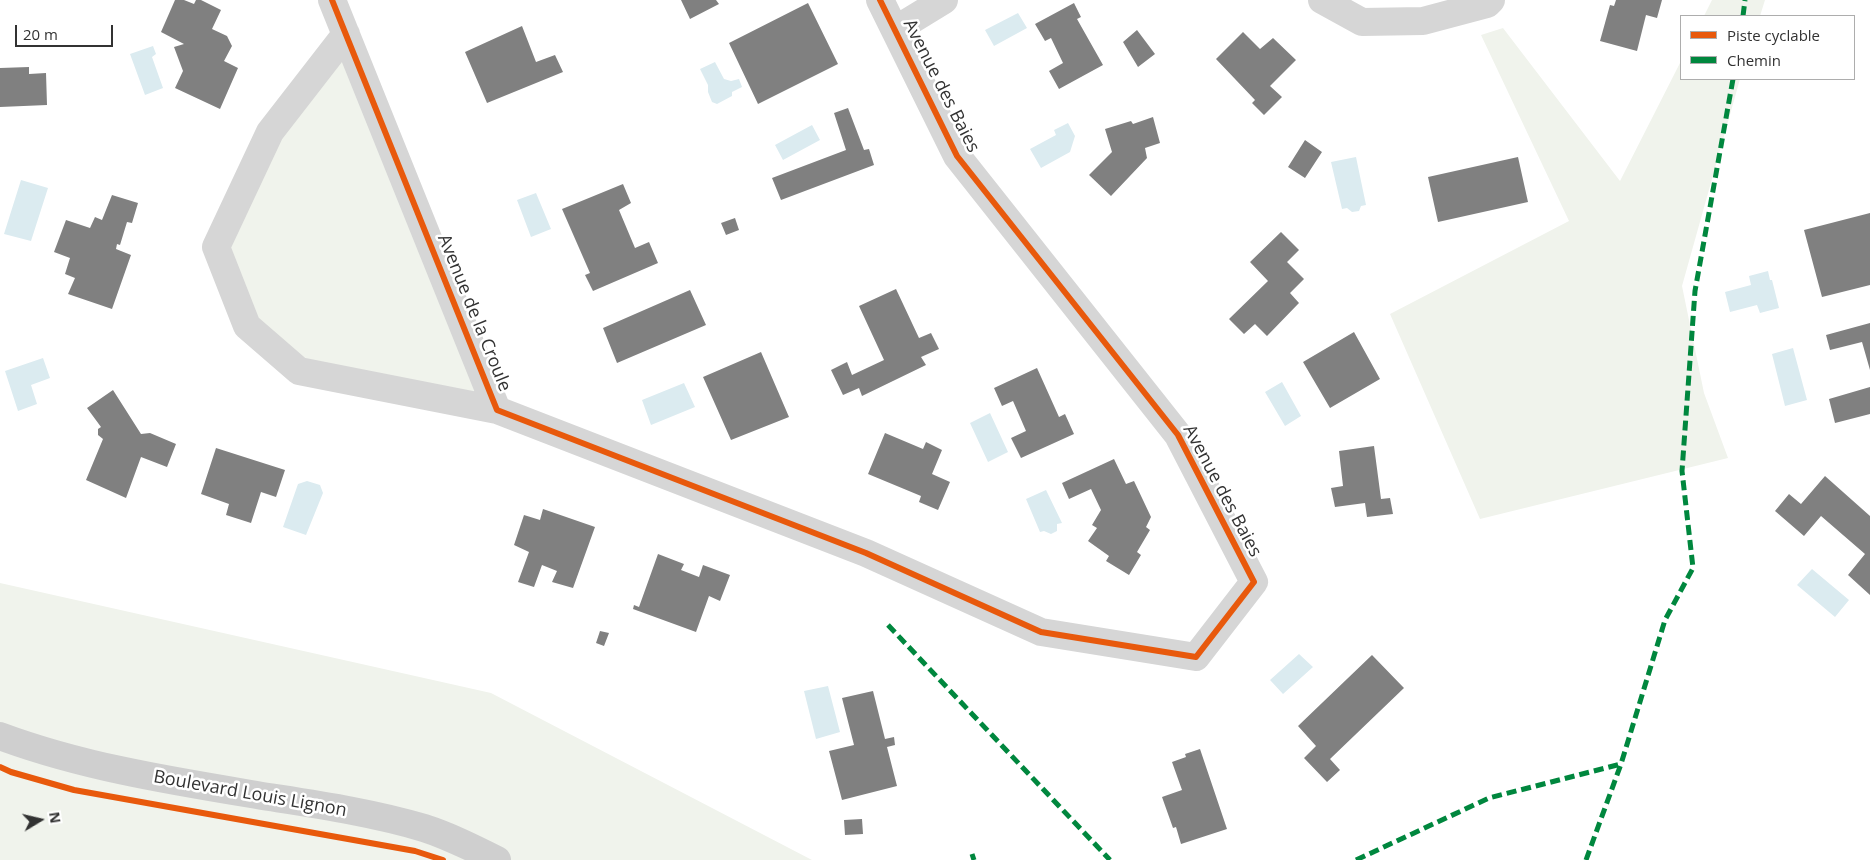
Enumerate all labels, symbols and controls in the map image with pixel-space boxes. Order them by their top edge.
scale bar [18,15,115,47]
legend [1680,15,1855,80]
street label: Avenue des Baies [898,16,984,156]
text: 20 m [23,24,58,44]
text: Piste cyclable [1727,25,1820,45]
text: Chemin [1727,50,1781,70]
street label: Avenue de la Croule [433,231,515,395]
street label: Avenue des Baies [1178,421,1266,561]
street label: Boulevard Louis Lignon [152,766,348,822]
north arrow [15,795,65,845]
text: N [45,810,66,825]

